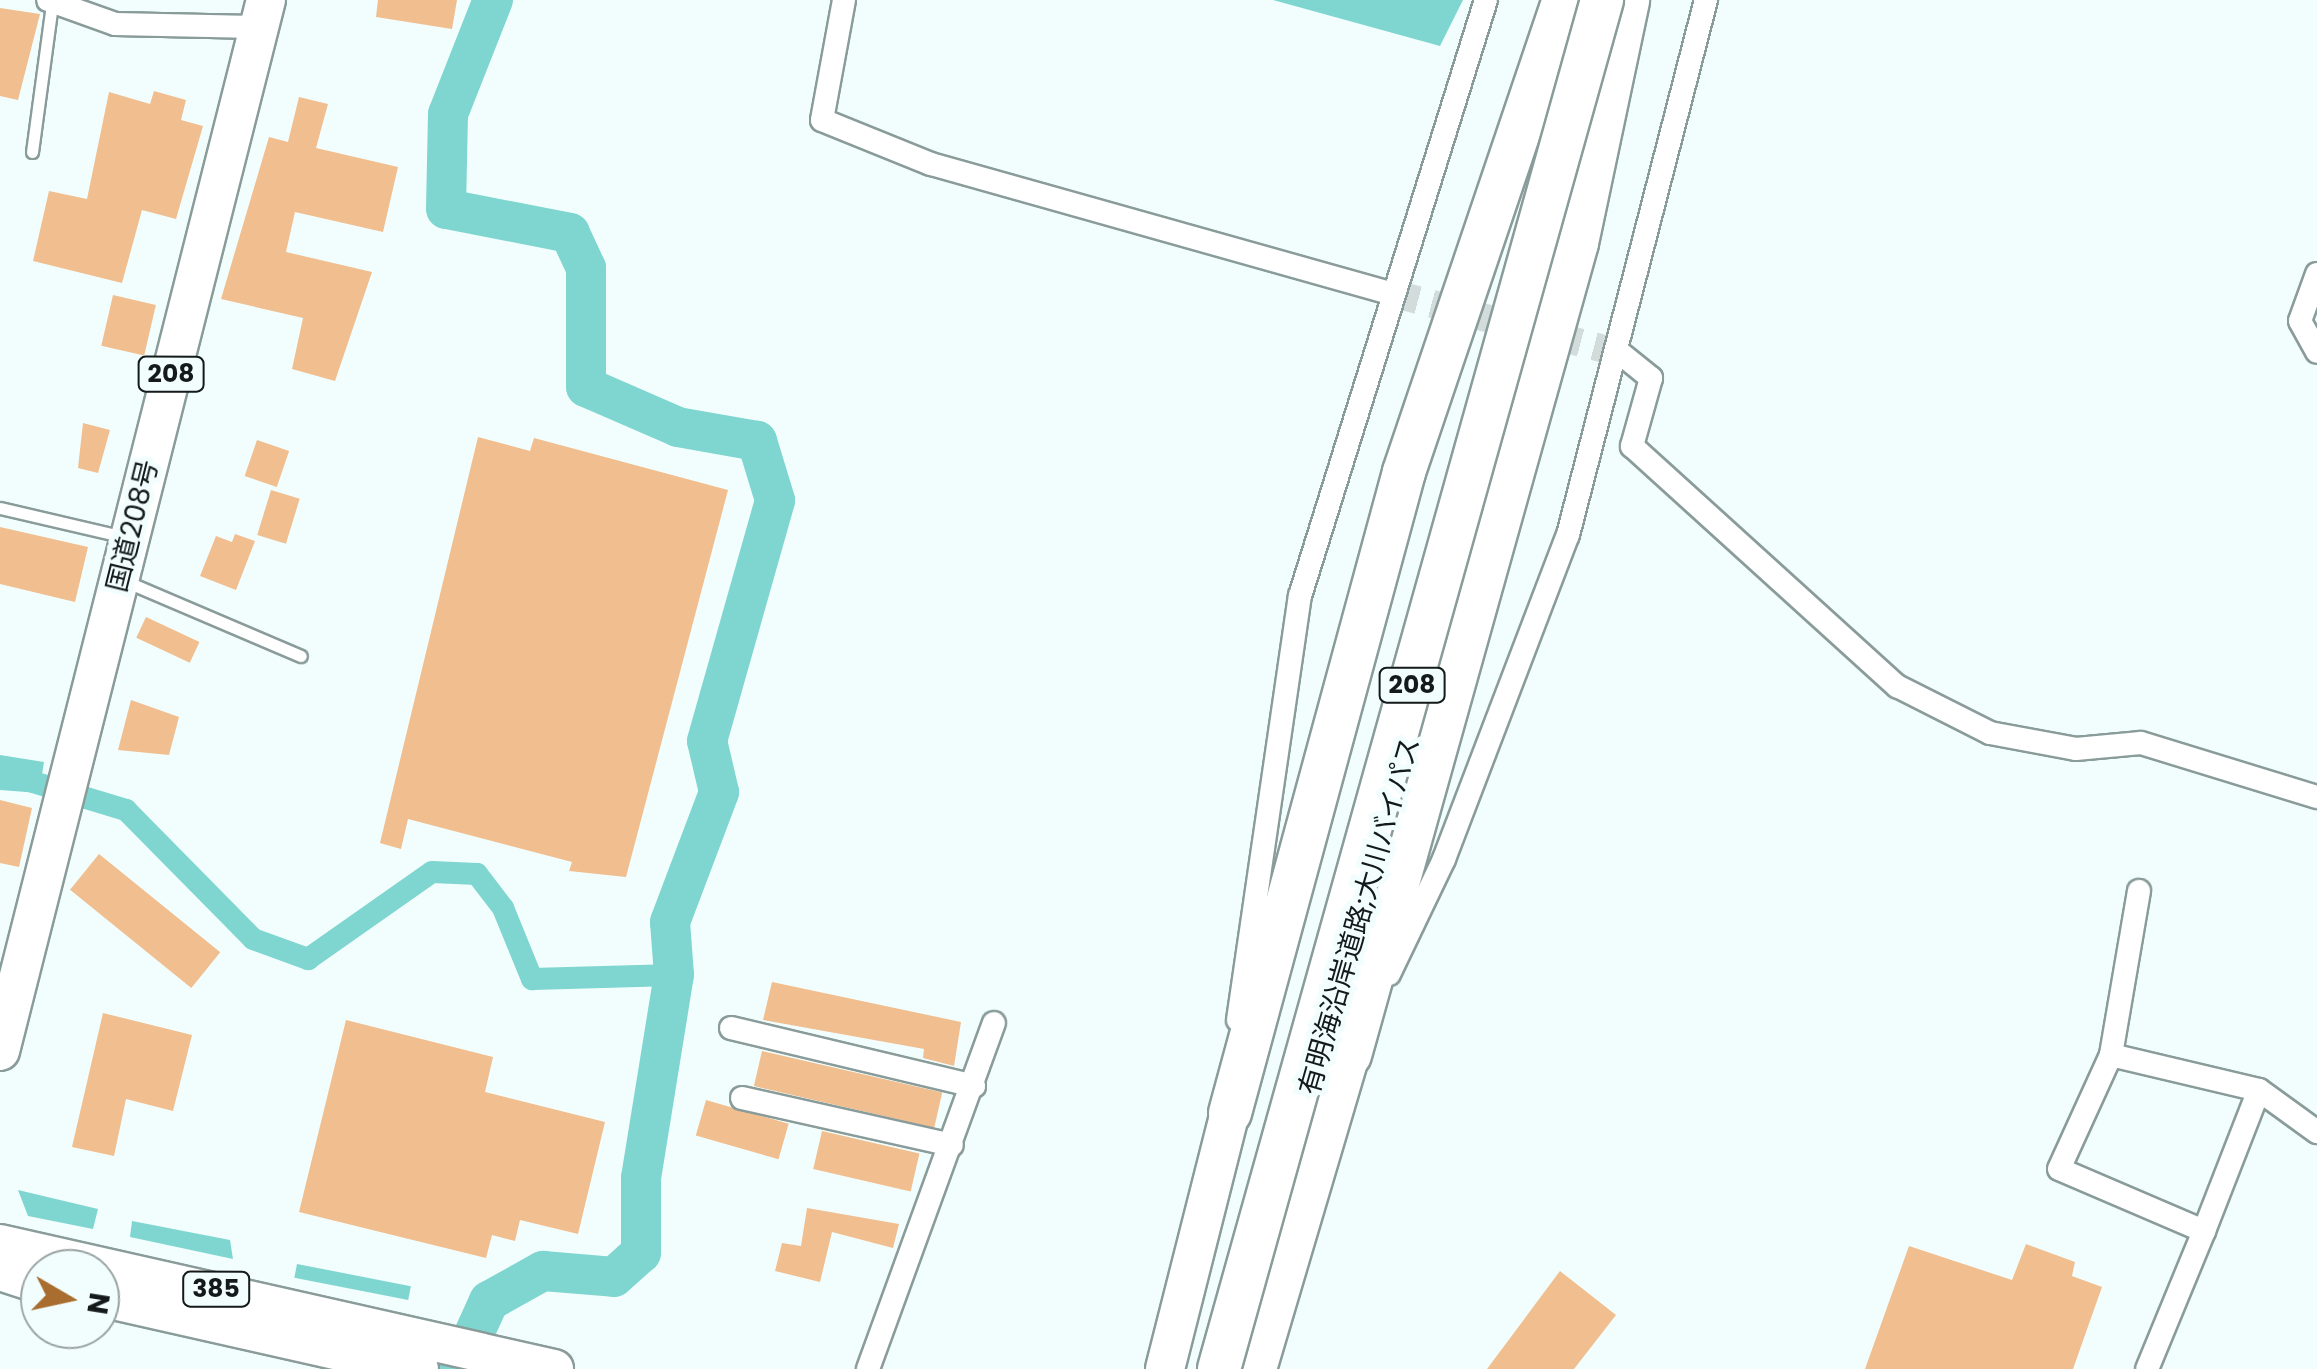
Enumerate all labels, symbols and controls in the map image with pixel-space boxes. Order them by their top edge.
road number: 208 [136,354,206,394]
street label: 国道208号 [100,456,166,596]
road number: 208 [1377,665,1447,705]
street label: 有明海沿岸道路;大川バイパス [1293,733,1427,1099]
north arrow [20,1249,120,1349]
road number: 385 [181,1269,251,1309]
text: N [77,1290,119,1317]

